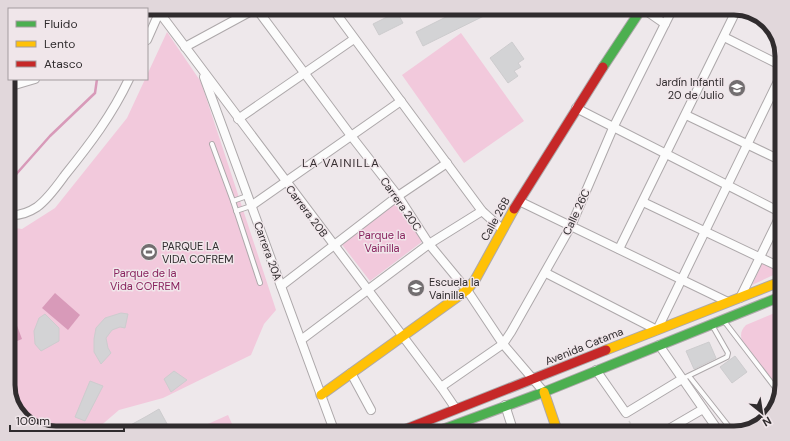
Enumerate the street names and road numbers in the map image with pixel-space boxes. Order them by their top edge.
street label: Carrera 20C [377,174,425,234]
street label: Carrera 20B [283,182,331,240]
street label: Calle 26C [559,187,593,237]
street label: Calle 26B [477,194,513,243]
street label: Carrera 20A [251,220,285,282]
street label: Avenida Catama [543,324,625,368]

